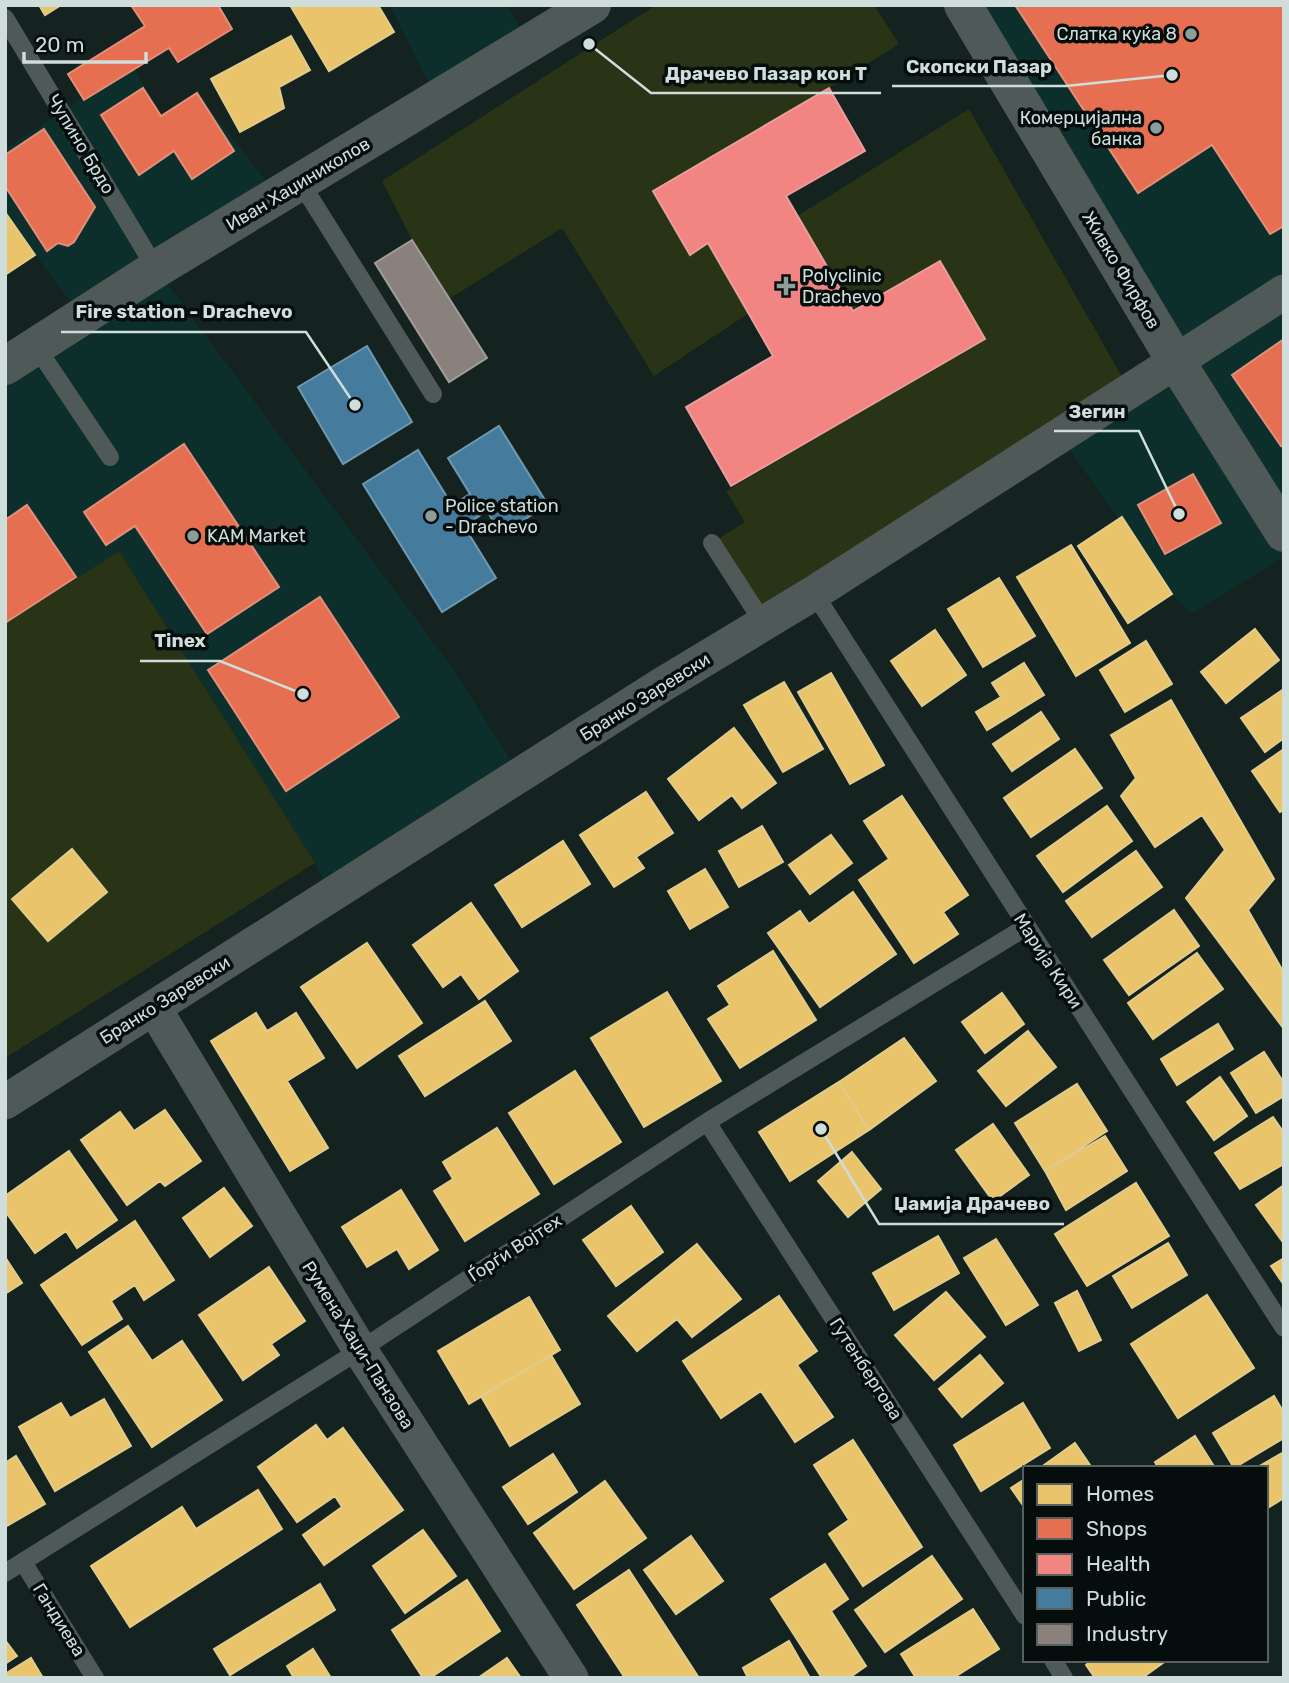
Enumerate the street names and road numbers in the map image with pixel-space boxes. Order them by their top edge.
street label: Чупино Брдо [43,90,119,198]
street label: Иван Хаџиниколов [222,132,374,236]
street label: Живко Фирфов [1077,207,1165,333]
street label: Бранко Заревски [576,648,714,746]
street label: Марија Кири [1009,909,1087,1013]
street label: Бранко Заревски [96,951,234,1049]
street label: Ѓорѓи Војтех [464,1209,566,1286]
street label: Румена Хаџи-Панзова [297,1257,419,1433]
street label: Гутенбергова [825,1314,907,1424]
street label: Гандиева [28,1579,90,1661]

